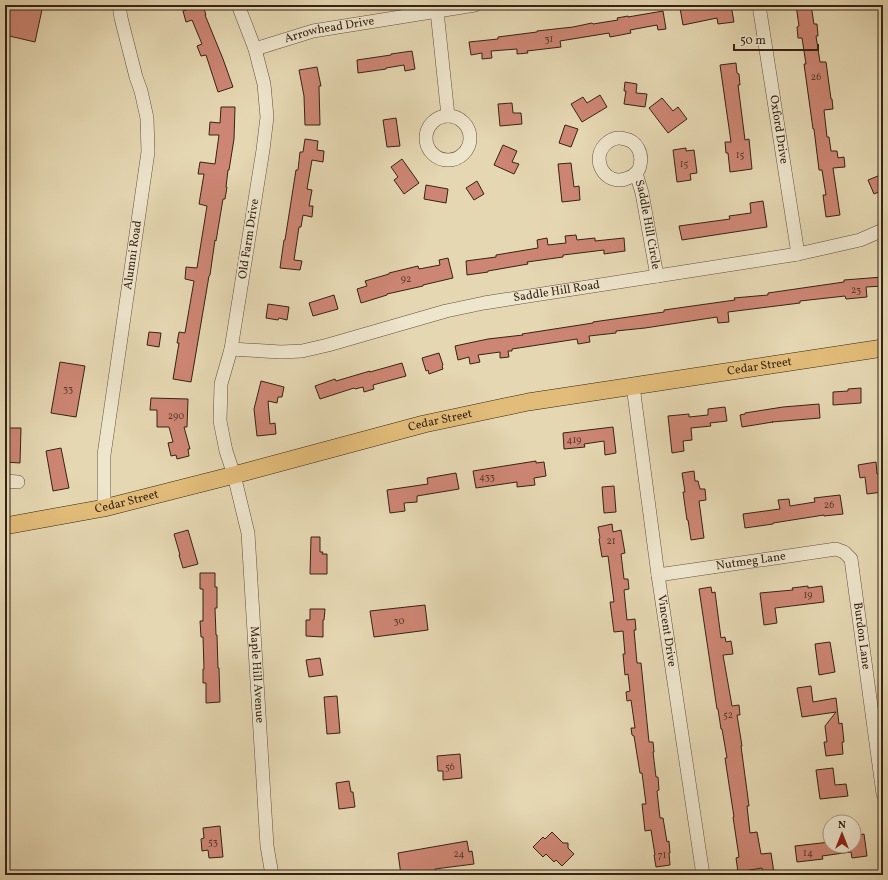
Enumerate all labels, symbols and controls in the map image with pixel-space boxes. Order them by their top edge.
street label: Arrowhead Drive [282,13,376,47]
scale bar [734,26,818,52]
house number: 31 [544,32,554,46]
text: 50 m [740,33,766,49]
house number: 26 [811,70,821,84]
street label: Oxford Drive [765,94,792,165]
house number: 15 [736,148,745,162]
house number: 15 [680,157,689,171]
street label: Saddle Hill Circle [630,178,664,271]
street label: Old Farm Drive [235,197,263,280]
street label: Alumni Road [120,219,146,291]
house number: 92 [401,272,411,286]
street label: Saddle Hill Road [512,277,601,306]
house number: 23 [851,283,861,297]
street label: Cedar Street [726,354,793,380]
house number: 33 [63,382,73,396]
street label: Cedar Street [406,406,474,436]
house number: 290 [168,409,184,423]
house number: 419 [566,433,582,447]
house number: 433 [479,470,495,484]
street label: Cedar Street [93,486,160,518]
house number: 26 [824,498,834,512]
house number: 21 [606,534,616,548]
street label: Nutmeg Lane [715,548,787,574]
house number: 19 [803,588,813,602]
street label: Vincent Drive [653,594,680,668]
street label: Burdon Lane [849,601,874,671]
house number: 30 [394,614,404,628]
street label: Maple Hill Avenue [246,626,268,724]
house number: 52 [723,708,733,722]
house number: 56 [445,760,455,774]
north arrow [822,814,862,854]
text: N [838,818,846,833]
house number: 53 [208,835,218,849]
house number: 14 [803,846,813,860]
house number: 24 [453,847,465,861]
house number: 71 [658,848,666,862]

